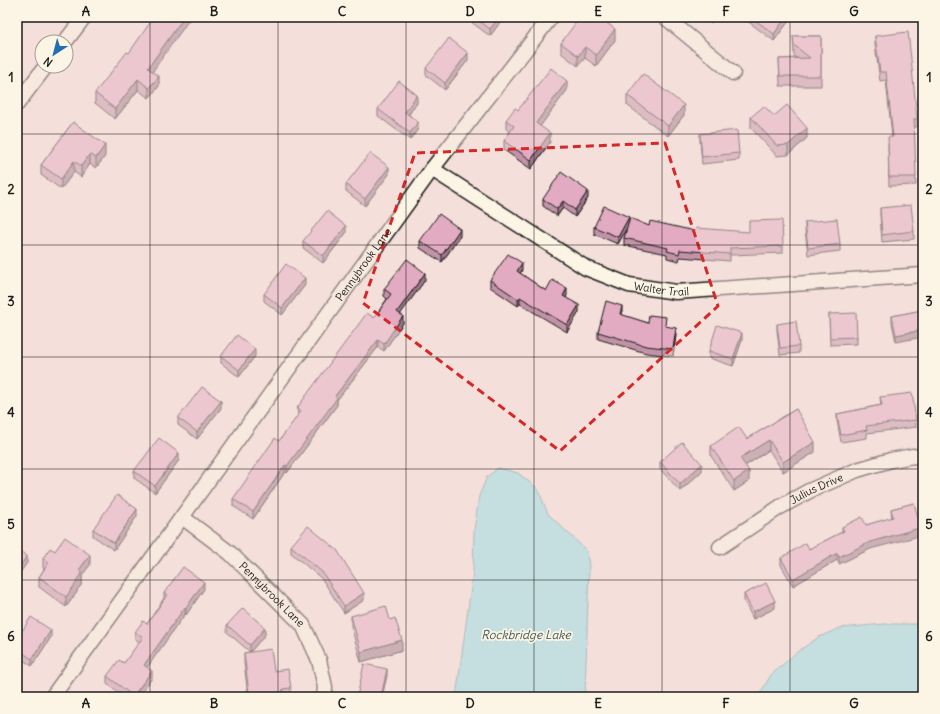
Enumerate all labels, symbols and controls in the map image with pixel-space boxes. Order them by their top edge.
text: A [82,3,91,20]
text: B [210,3,219,20]
text: C [338,3,347,20]
text: D [465,3,475,20]
text: E [594,3,602,20]
text: F [722,3,730,20]
text: G [849,3,859,20]
north arrow [34,34,74,74]
text: N [41,54,55,70]
text: 1 [8,69,14,86]
text: 1 [926,69,932,86]
text: 2 [7,181,15,198]
text: 2 [925,181,933,198]
street label: Pennybrook Lane [332,225,394,304]
street label: Walter Trail [633,279,689,299]
text: 3 [7,293,15,310]
text: 3 [925,293,933,310]
text: 4 [7,404,15,421]
text: 4 [925,404,933,421]
street label: Julius Drive [787,470,845,507]
text: 5 [7,516,15,533]
text: 5 [925,516,933,533]
street label: Pennybrook Lane [236,559,308,630]
water label: Rockbridge Lake [481,627,572,642]
text: 6 [7,628,15,645]
text: 6 [925,628,933,645]
text: A [82,695,91,712]
text: B [210,695,219,712]
text: C [338,695,347,712]
text: D [465,695,475,712]
text: E [594,695,602,712]
text: F [722,695,730,712]
text: G [849,695,859,712]

